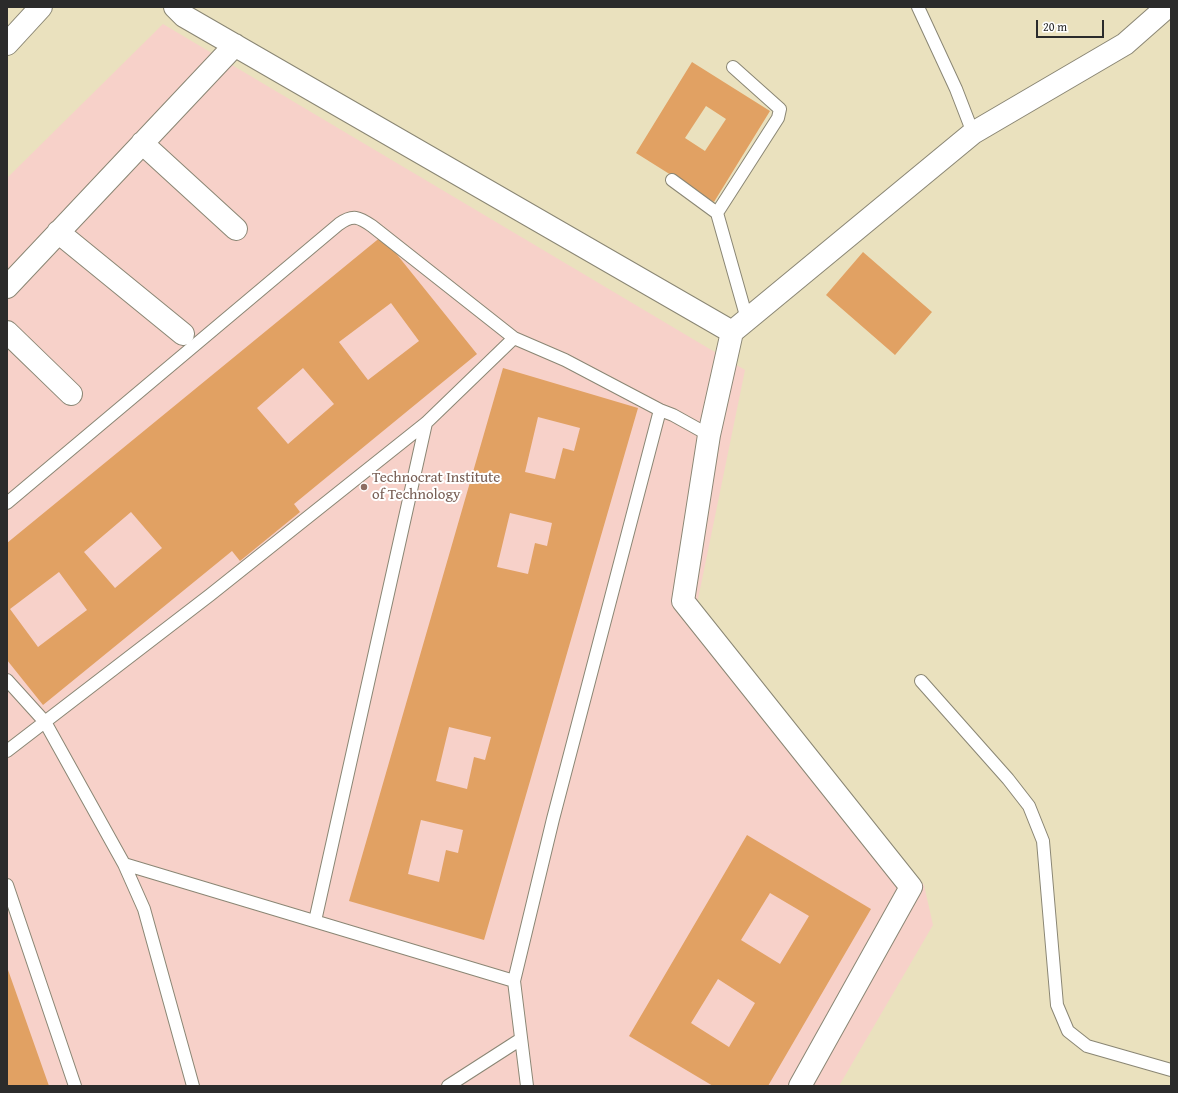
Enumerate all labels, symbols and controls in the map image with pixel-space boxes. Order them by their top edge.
scale bar [1038,12,1106,38]
text: 20 m [1043,18,1067,35]
place label: Technocrat Institute of Technology [372,469,500,504]
marker: Technocrat Institute of Technology [359,482,369,492]

